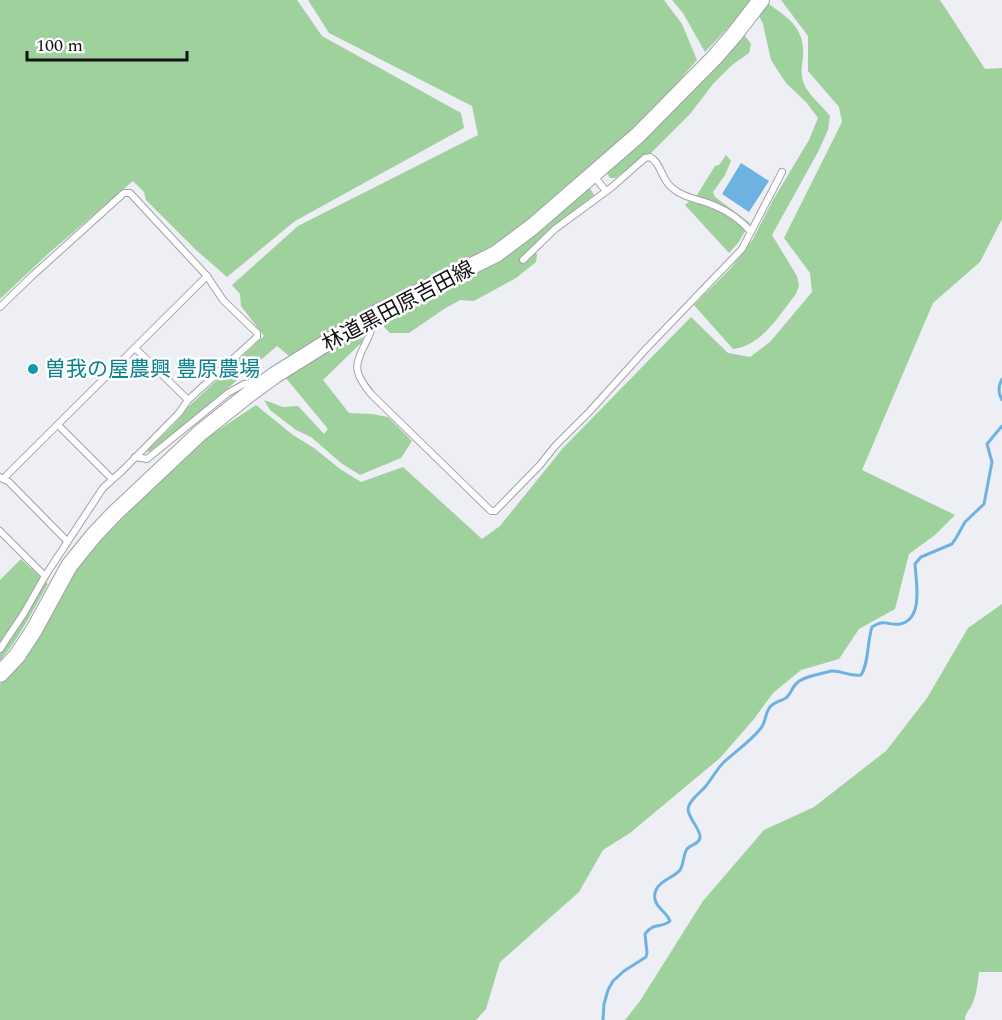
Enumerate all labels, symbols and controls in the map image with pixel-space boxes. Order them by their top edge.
scale bar [27,24,188,62]
text: 100 m [36,32,83,59]
street label: 林道黒田原吉田線 [317,253,480,360]
place label: 曽我の屋農興 豊原農場 [45,354,260,386]
marker: 曽我の屋農興 豊原農場 [26,362,40,376]

